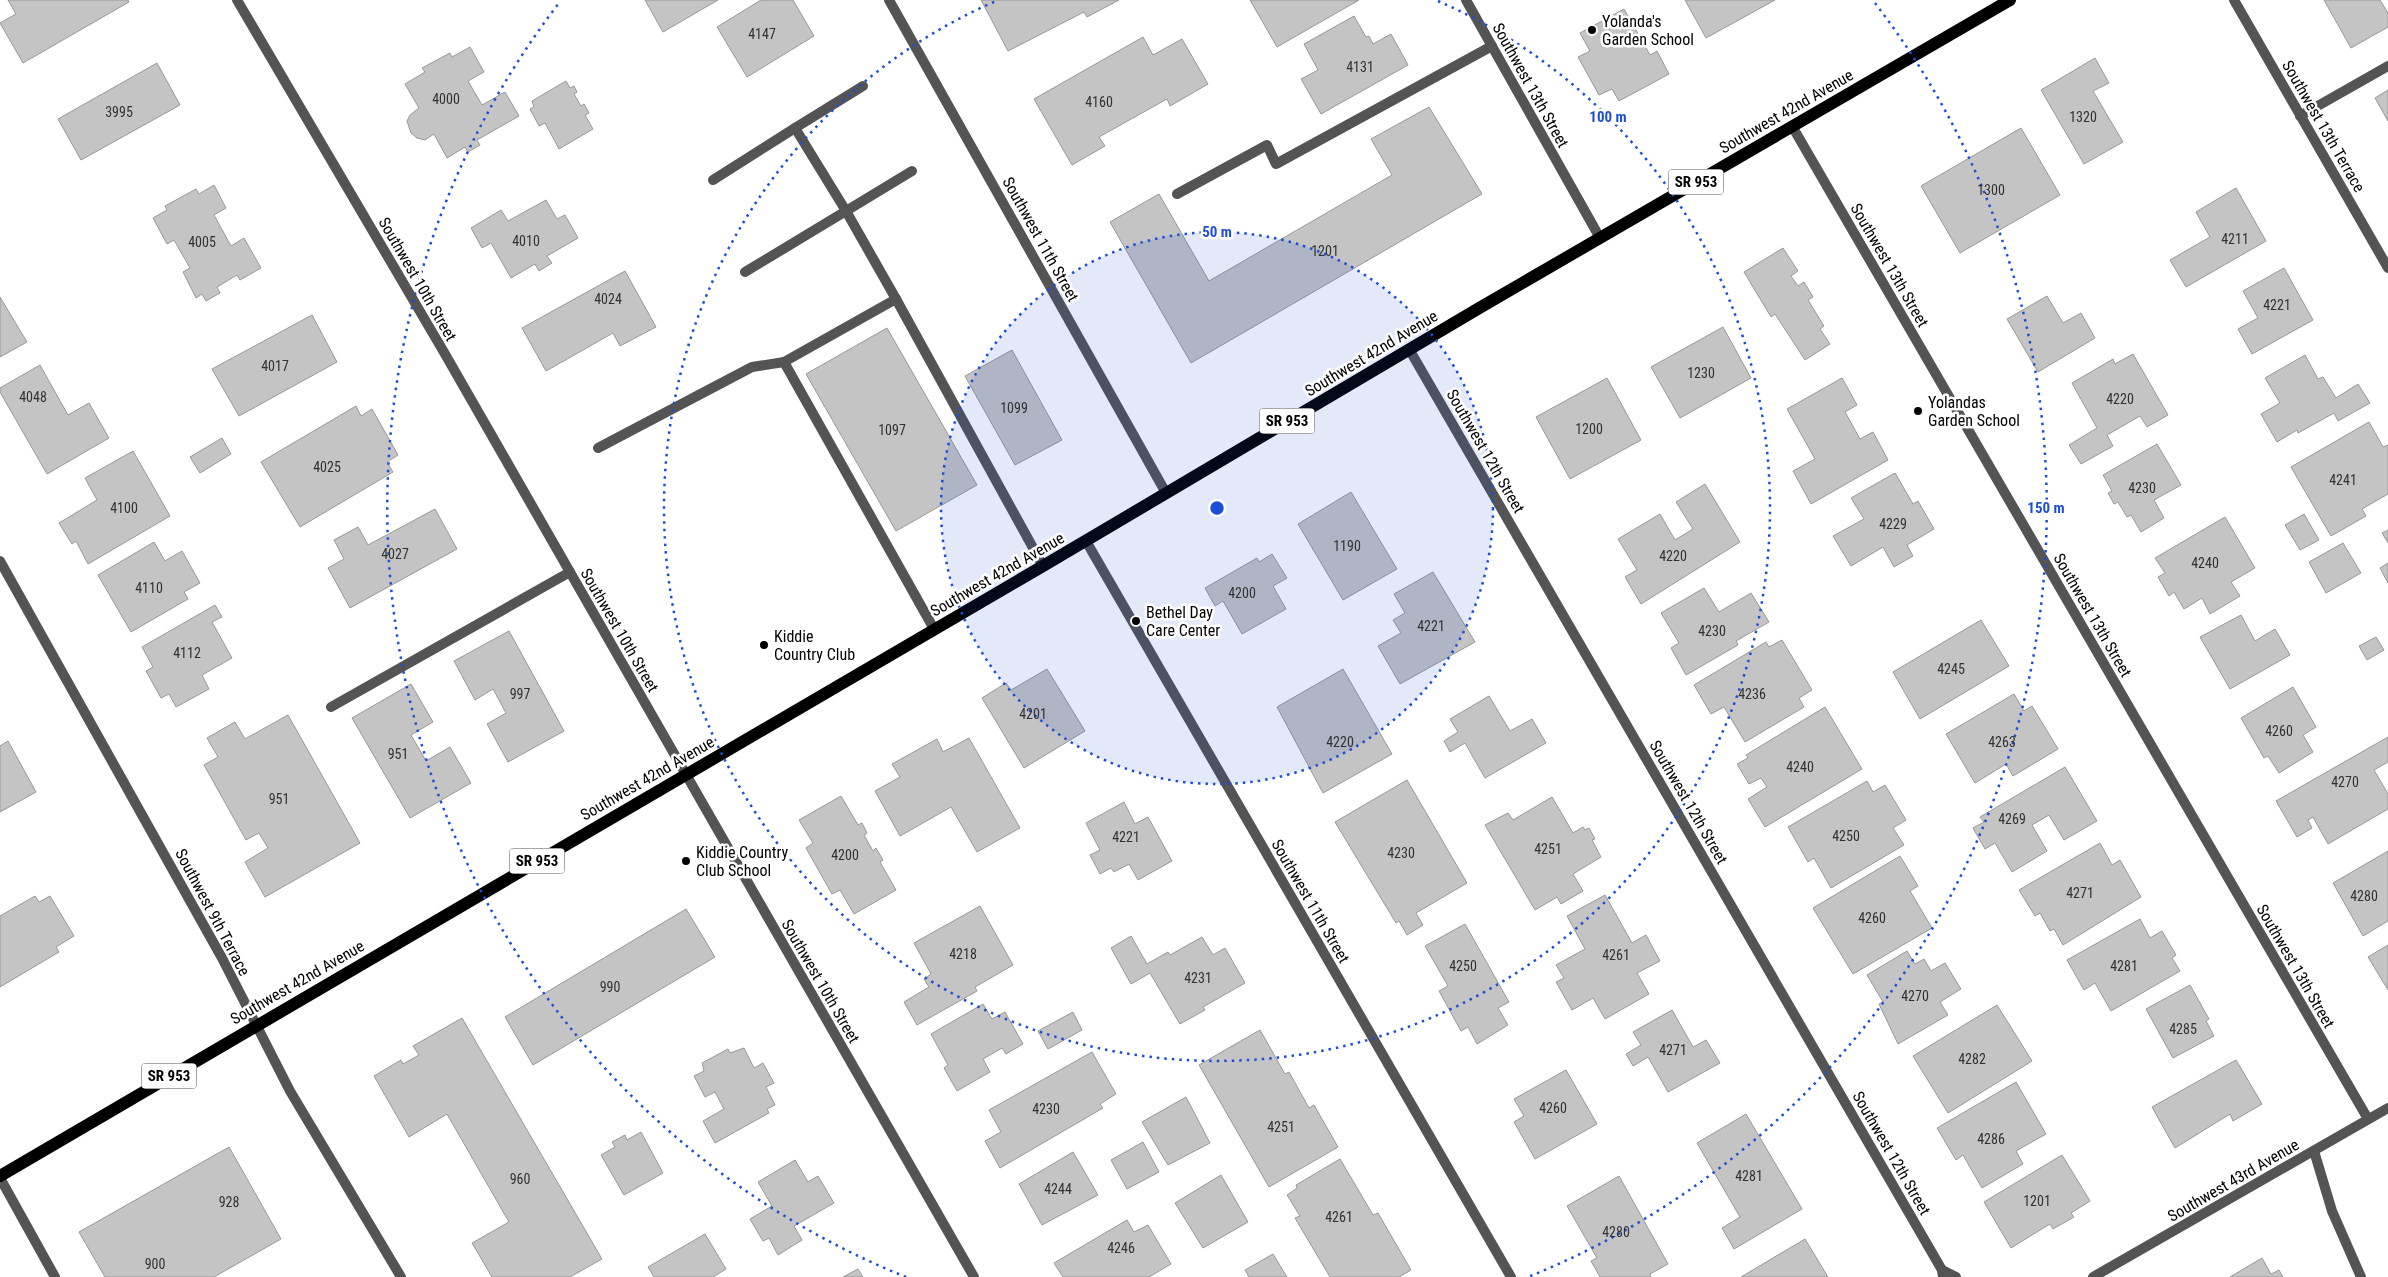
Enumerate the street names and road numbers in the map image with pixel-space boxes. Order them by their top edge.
street label: Southwest 13th Street [1488,20,1573,151]
street label: Southwest 13th Terrace [2278,57,2369,195]
street label: Southwest 42nd Avenue [1716,65,1857,157]
road number: SR 953 [1668,170,1724,194]
street label: Southwest 11th Street [998,174,1083,305]
street label: Southwest 13th Street [1846,200,1933,331]
street label: Southwest 10th Street [374,214,461,345]
street label: Southwest 42nd Avenue [1302,306,1441,401]
street label: Southwest 12th Street [1442,386,1529,517]
road number: SR 953 [1260,408,1314,434]
street label: Southwest 42nd Avenue [927,528,1068,620]
street label: Southwest 13th Street [2049,550,2136,681]
street label: Southwest 10th Street [576,565,663,696]
street label: Southwest 42nd Avenue [577,732,718,824]
street label: Southwest 12th Street [1645,737,1732,868]
street label: Southwest 11th Street [1267,836,1354,967]
street label: Southwest 9th Terrace [171,846,254,979]
road number: SR 953 [510,848,564,874]
street label: Southwest 13th Street [2252,901,2339,1032]
street label: Southwest 10th Street [777,916,864,1047]
street label: Southwest 42nd Avenue [227,936,368,1028]
road number: SR 953 [142,1064,196,1088]
street label: Southwest 12th Street [1848,1088,1935,1219]
street label: Southwest 43rd Avenue [2164,1135,2302,1226]

